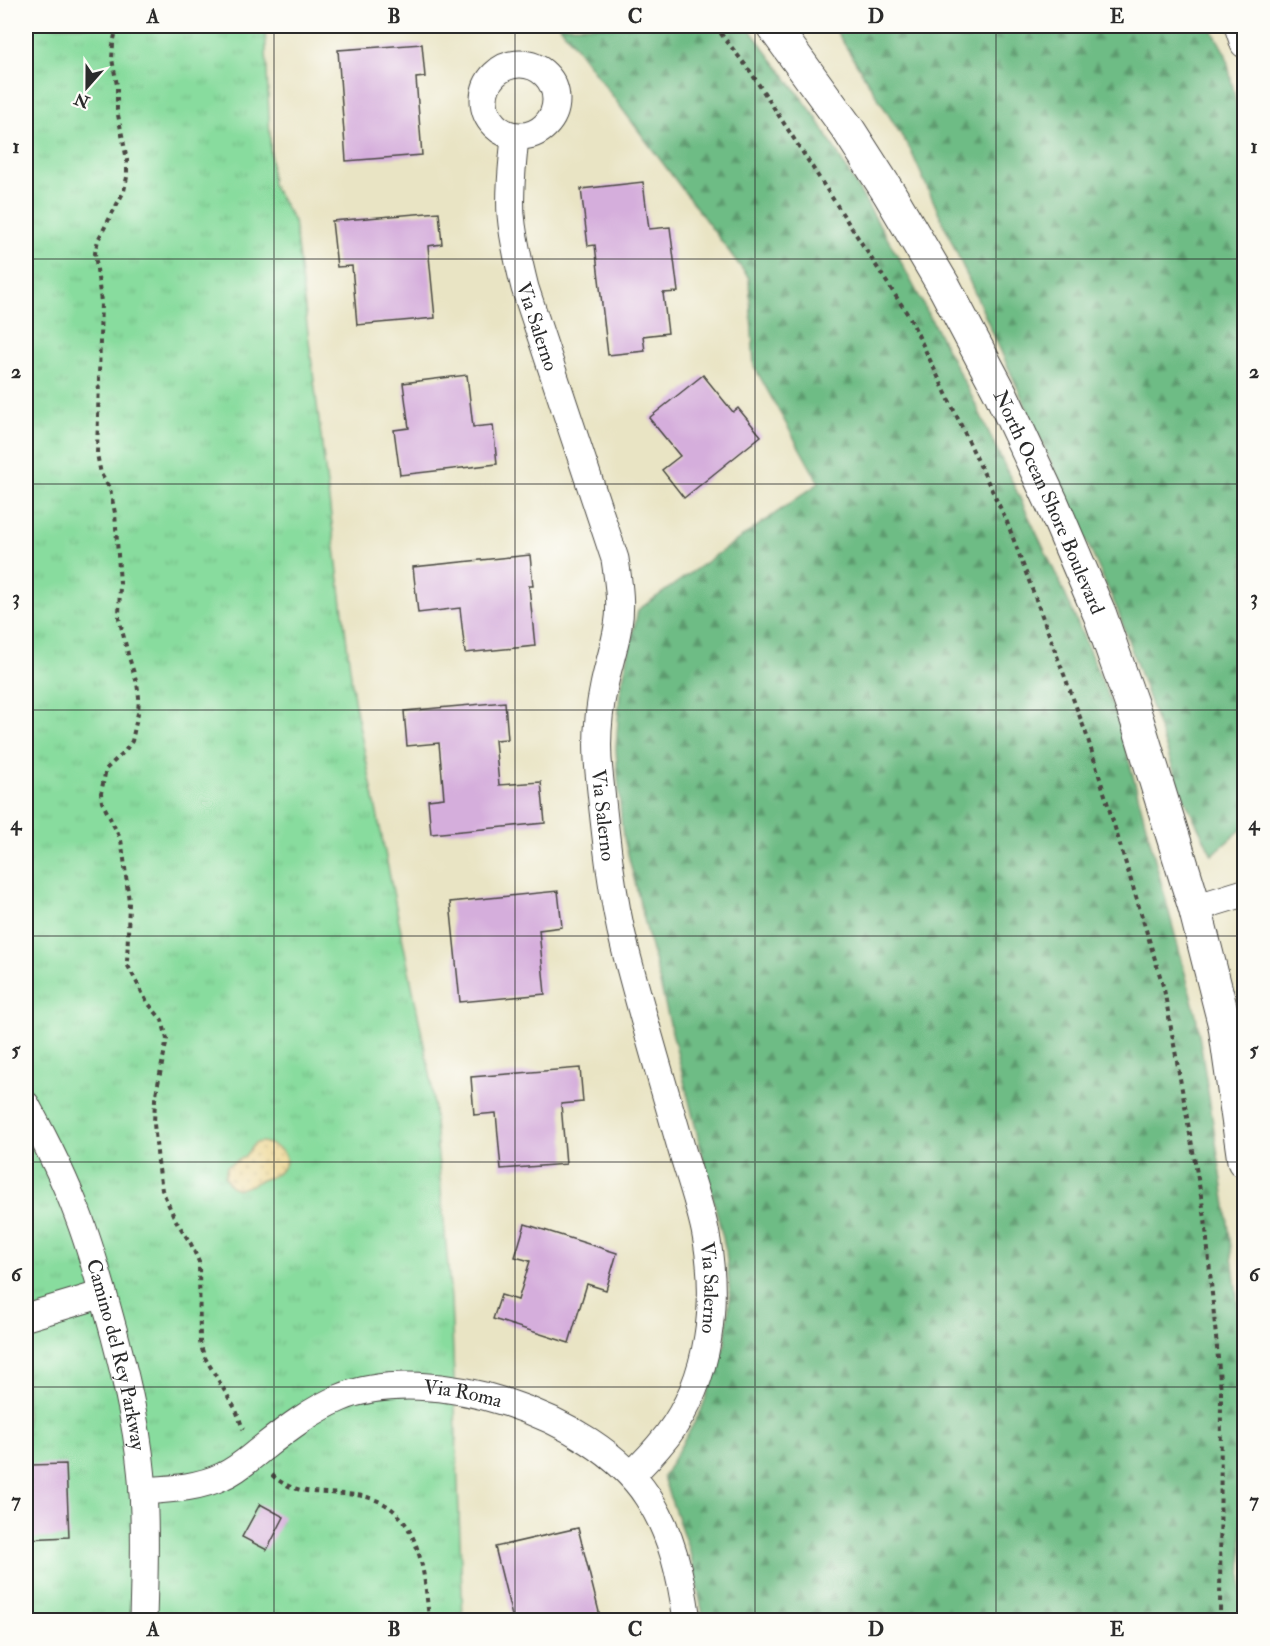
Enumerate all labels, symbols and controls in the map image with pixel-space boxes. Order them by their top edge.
text: A [146,4,160,29]
text: B [387,4,401,29]
text: C [628,4,642,29]
text: D [868,4,884,29]
text: E [1110,4,1125,29]
north arrow [57,57,117,117]
text: N [71,88,93,112]
text: 1 [12,134,20,159]
text: 1 [1250,134,1258,159]
street label: Via Salerno [511,279,564,374]
text: 2 [11,359,21,384]
text: 2 [1249,359,1259,384]
street label: North Ocean Shore Boulevard [988,386,1111,618]
text: 3 [12,585,20,610]
text: 3 [1250,585,1258,610]
street label: Via Salerno [586,768,621,862]
text: 4 [10,811,23,836]
text: 4 [1248,811,1261,836]
text: 5 [12,1037,22,1062]
text: 5 [1250,1037,1260,1062]
street label: Via Salerno [695,1240,724,1335]
street label: Camino del Rey Parkway [81,1256,151,1453]
text: 6 [11,1262,23,1287]
text: 6 [1249,1262,1261,1287]
street label: Via Roma [423,1374,506,1413]
text: 7 [11,1488,21,1513]
text: 7 [1249,1488,1259,1513]
text: A [146,1617,160,1642]
text: B [387,1617,401,1642]
text: C [628,1617,642,1642]
text: D [868,1617,884,1642]
text: E [1110,1617,1125,1642]

